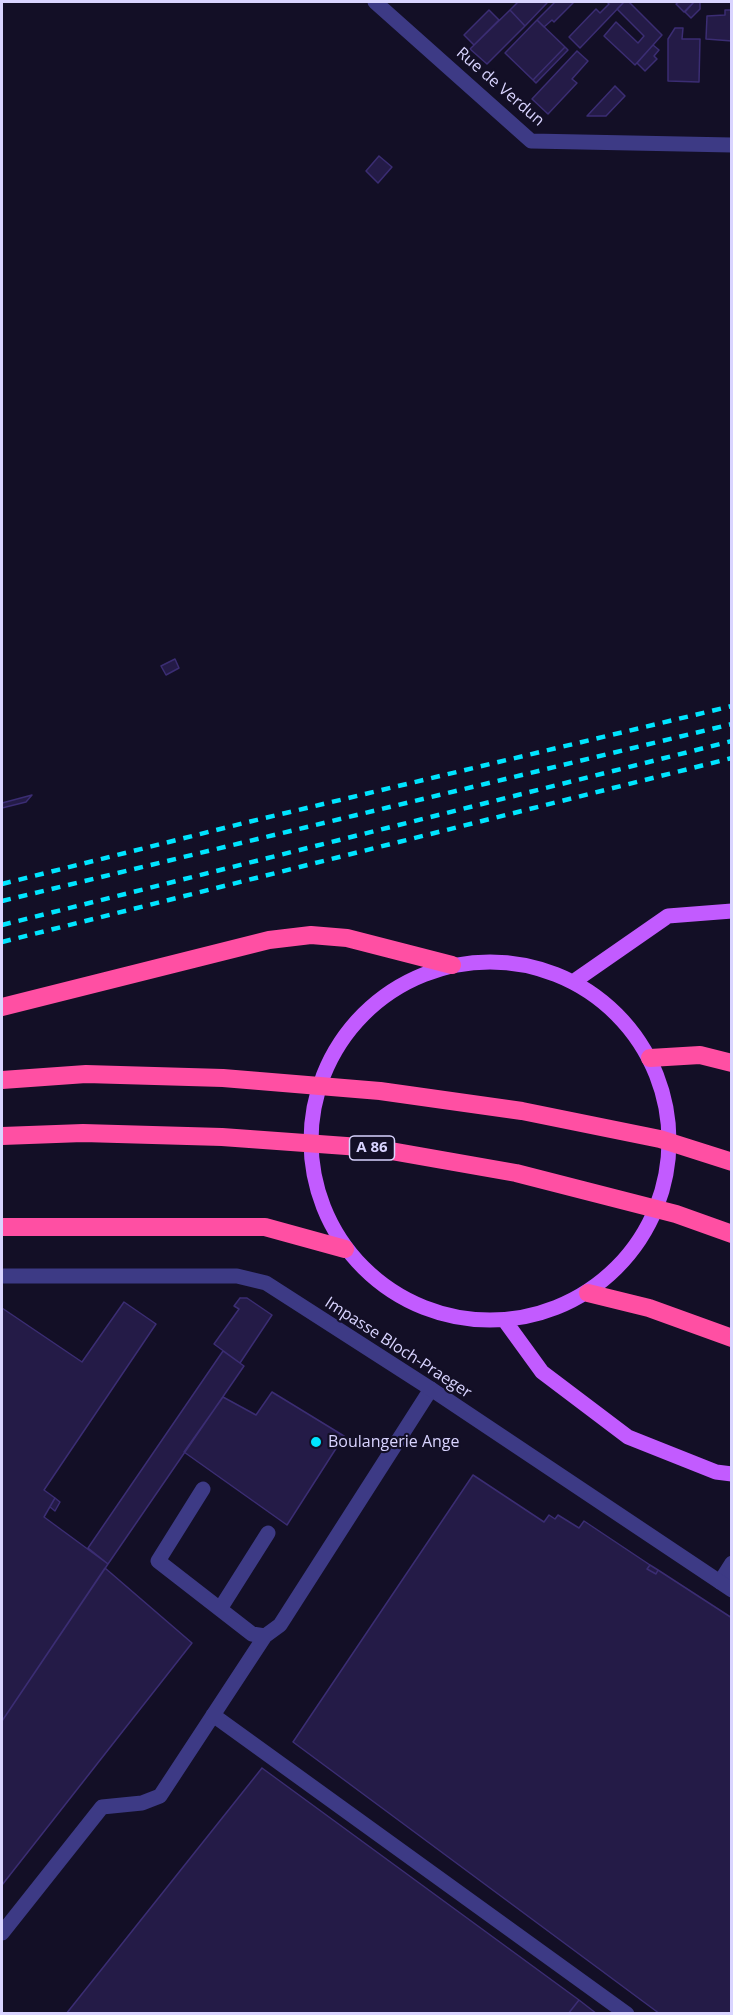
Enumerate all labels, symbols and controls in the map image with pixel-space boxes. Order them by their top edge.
street label: Rue de Verdun [452,44,548,130]
road number: A 86 [350,1136,394,1160]
street label: Impasse Bloch-Praeger [321,1293,475,1403]
place label: Boulangerie Ange [328,1432,460,1452]
marker: Boulangerie Ange [309,1435,323,1449]

